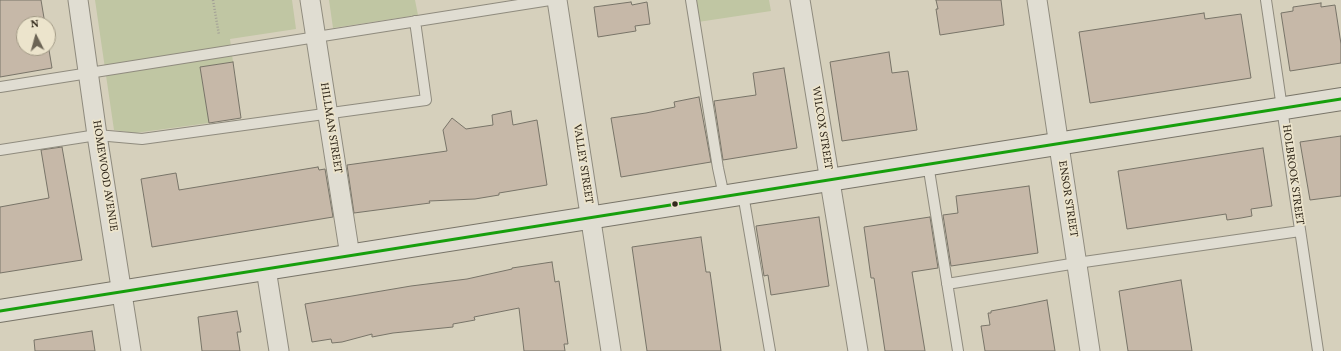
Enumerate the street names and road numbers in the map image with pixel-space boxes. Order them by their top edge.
street label: HILLMAN STREET [316,82,344,174]
street label: WILCOX STREET [808,85,834,171]
street label: HOMEWOOD AVENUE [89,119,119,233]
street label: VALLEY STREET [569,123,595,205]
street label: HOLBROOK STREET [1278,124,1306,226]
street label: ENSOR STREET [1054,160,1080,238]

